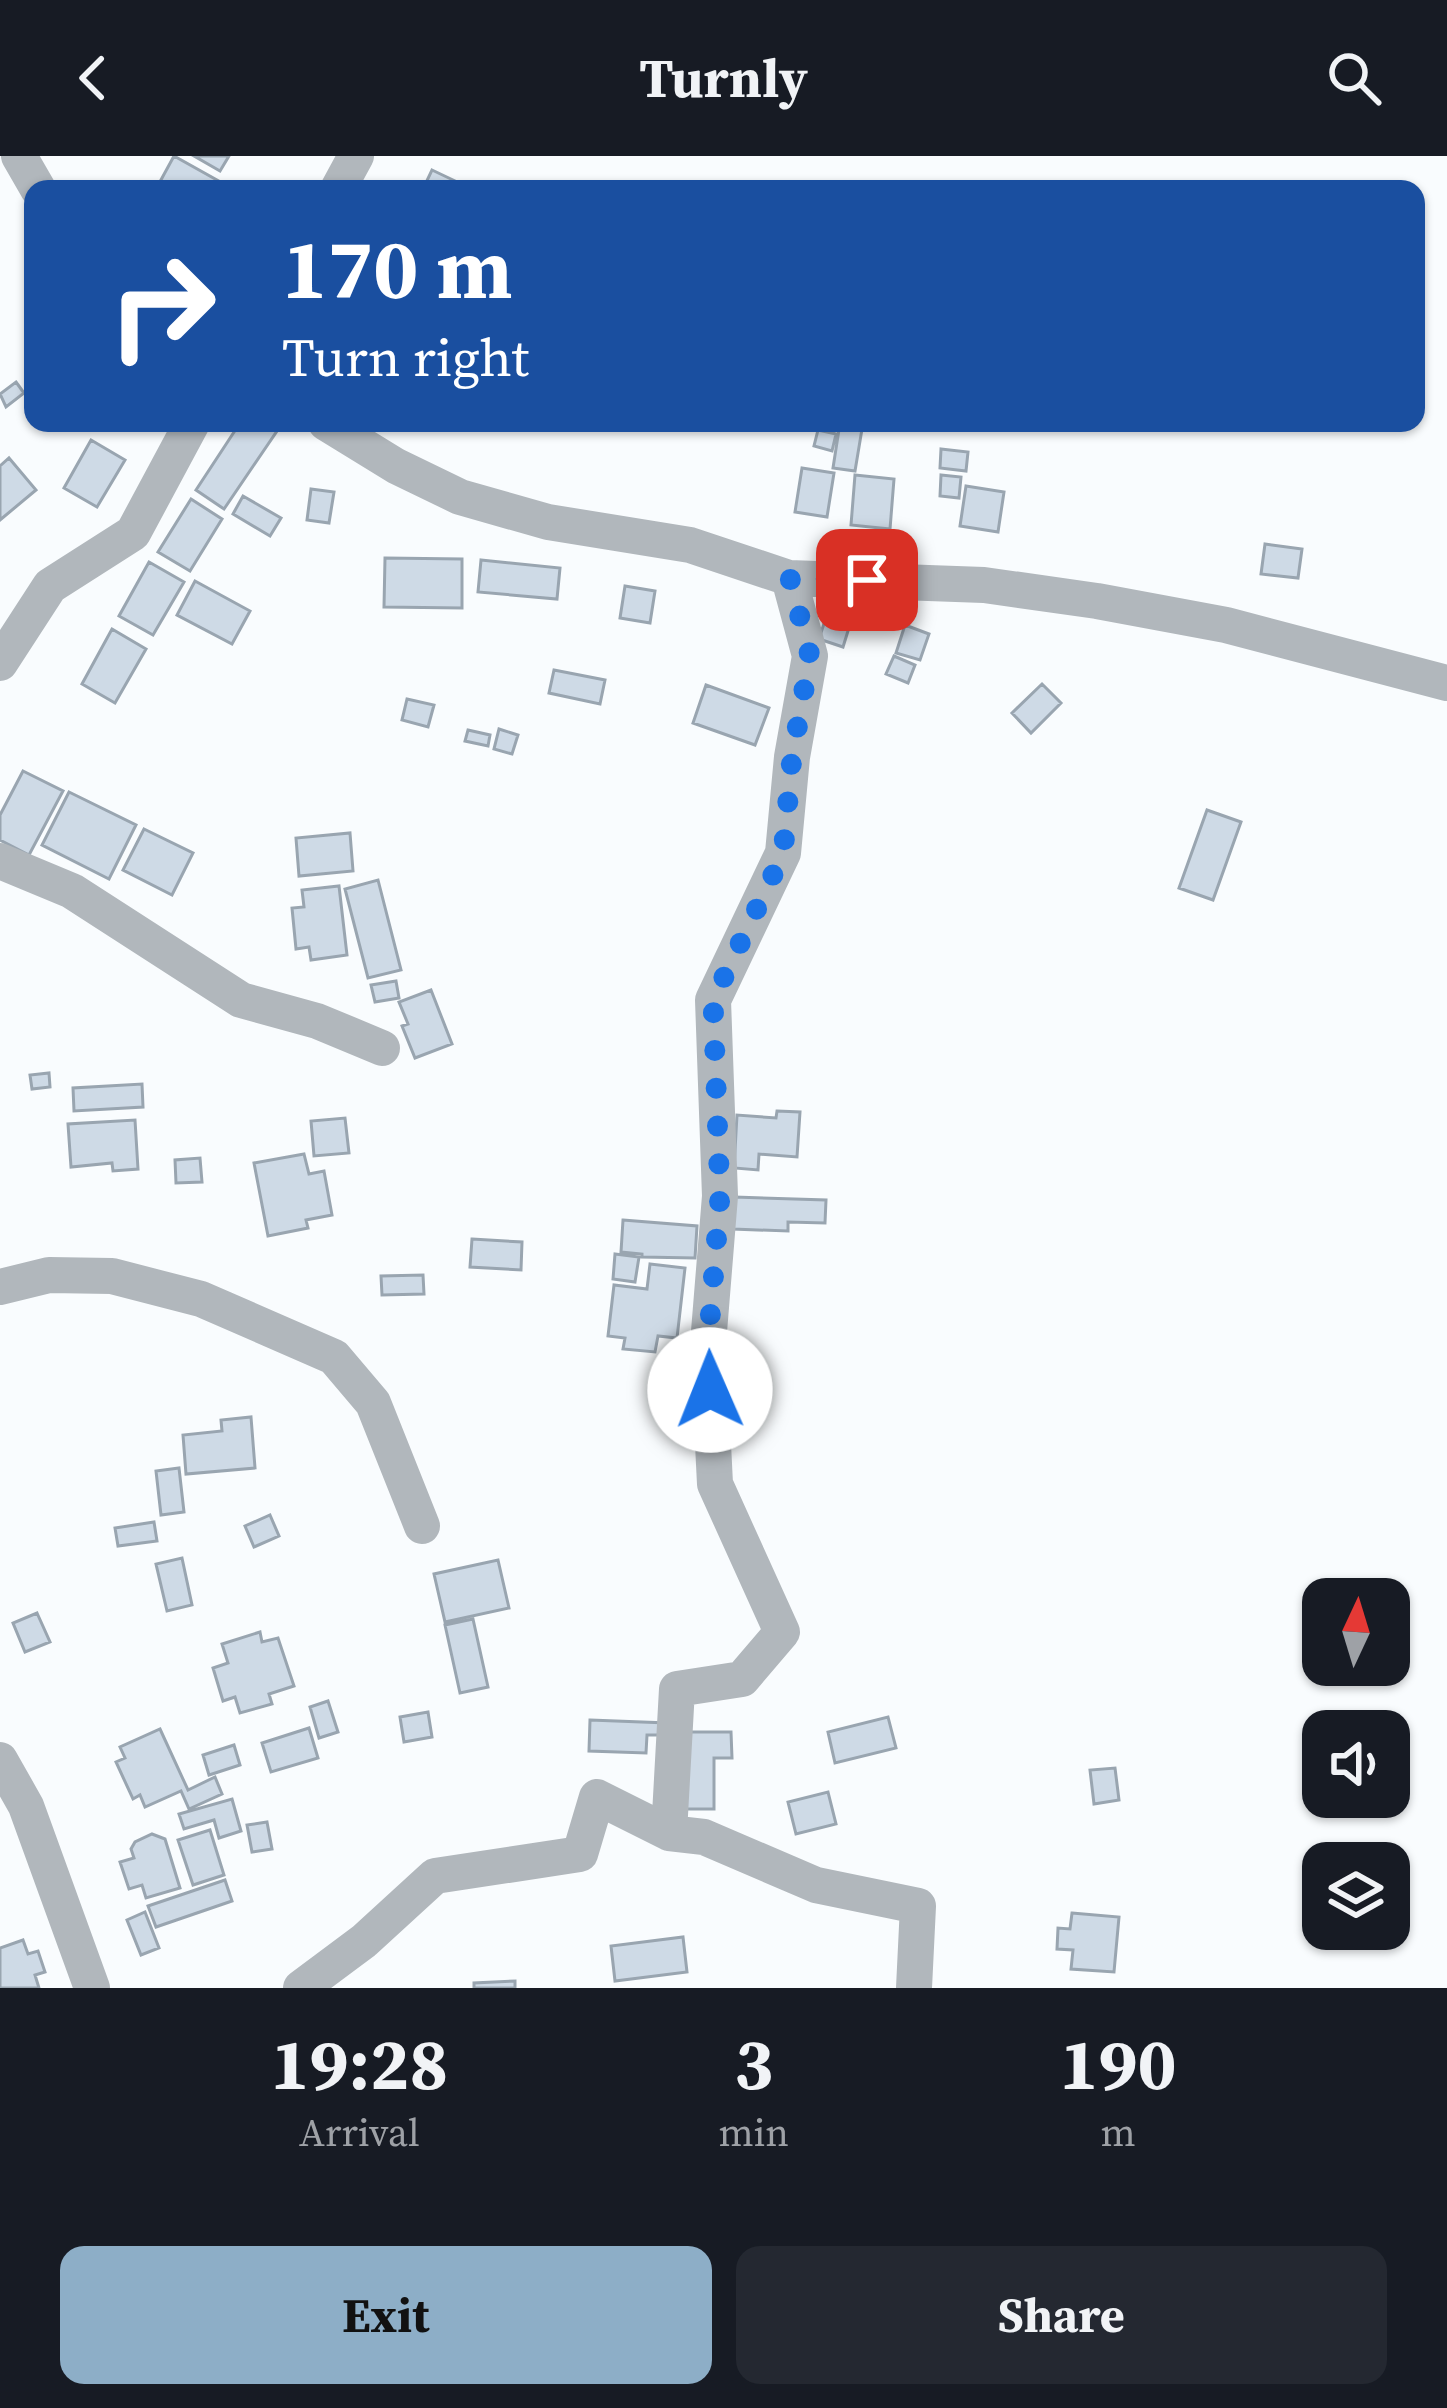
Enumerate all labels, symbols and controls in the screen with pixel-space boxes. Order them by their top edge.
text: Turnly [639,41,808,115]
icon: back [60,45,126,111]
icon: search [1321,45,1387,111]
text: 170 m [282,211,513,326]
icon: right [84,228,240,384]
text: Turn right [282,320,529,394]
pin [816,529,918,631]
icon: arrive [834,547,900,613]
position arrow [647,1327,773,1453]
north arrow [1302,1578,1410,1686]
map controls [1302,1578,1410,1950]
button: sound [1302,1710,1410,1818]
button: layers [1302,1842,1410,1950]
text: 19:28 [270,2014,448,2113]
text: 3 [734,2014,773,2113]
text: 190 [1059,2014,1177,2113]
text: Arrival [299,2106,420,2159]
text: min [719,2106,789,2159]
text: m [1100,2106,1136,2159]
button: Exit [60,2246,712,2384]
button: Share [736,2246,1387,2384]

